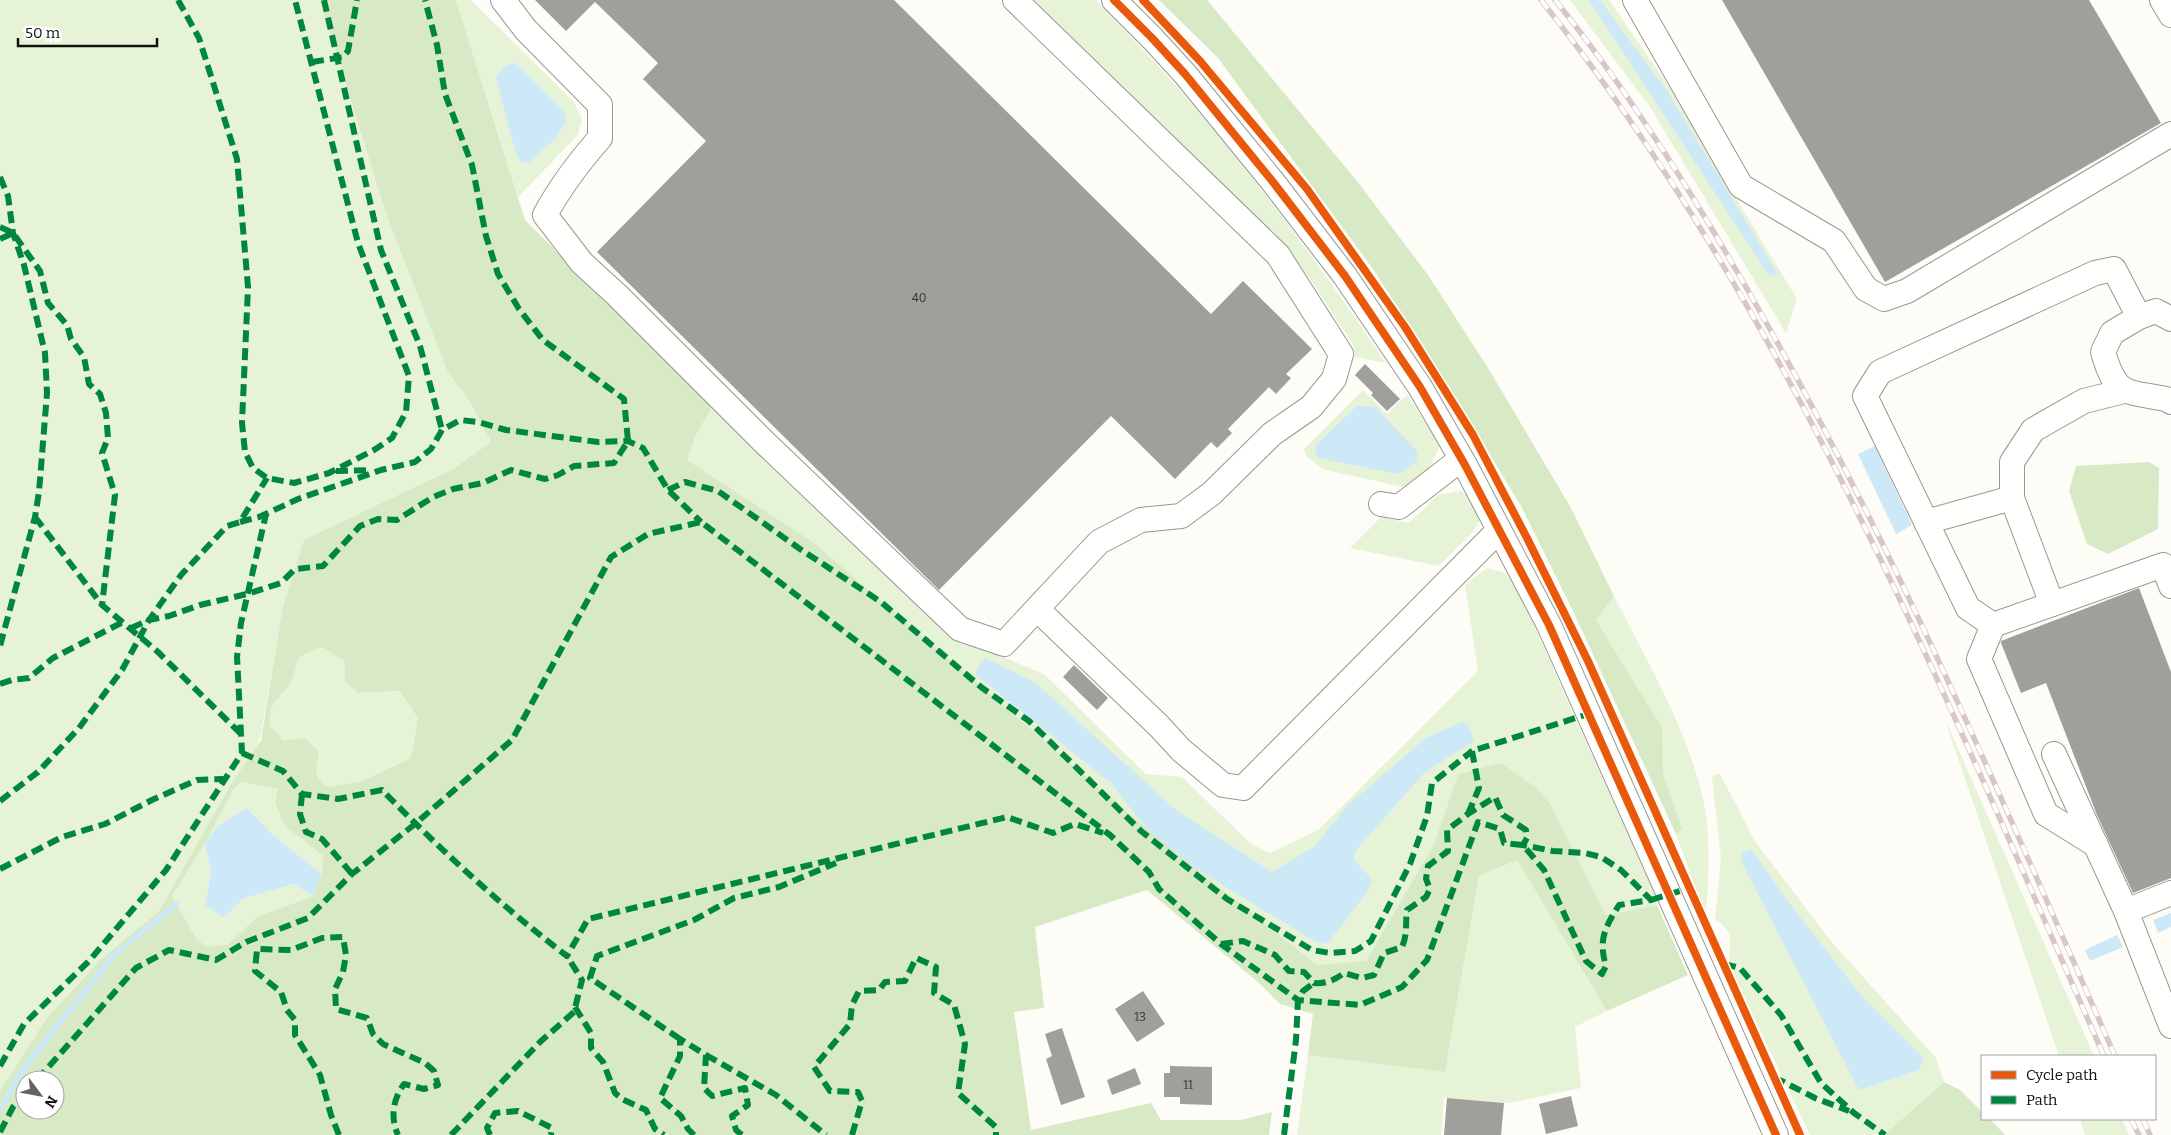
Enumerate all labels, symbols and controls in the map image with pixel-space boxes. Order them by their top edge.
scale bar [18,15,156,47]
text: 50 m [25,24,61,42]
house number: 40 [912,291,926,305]
house number: 13 [1134,1010,1146,1024]
legend [1981,1055,2156,1120]
text: Cycle path [2026,1066,2098,1084]
north arrow [15,1070,65,1120]
house number: 11 [1183,1078,1193,1092]
text: Path [2026,1091,2058,1109]
text: N [40,1093,61,1111]

